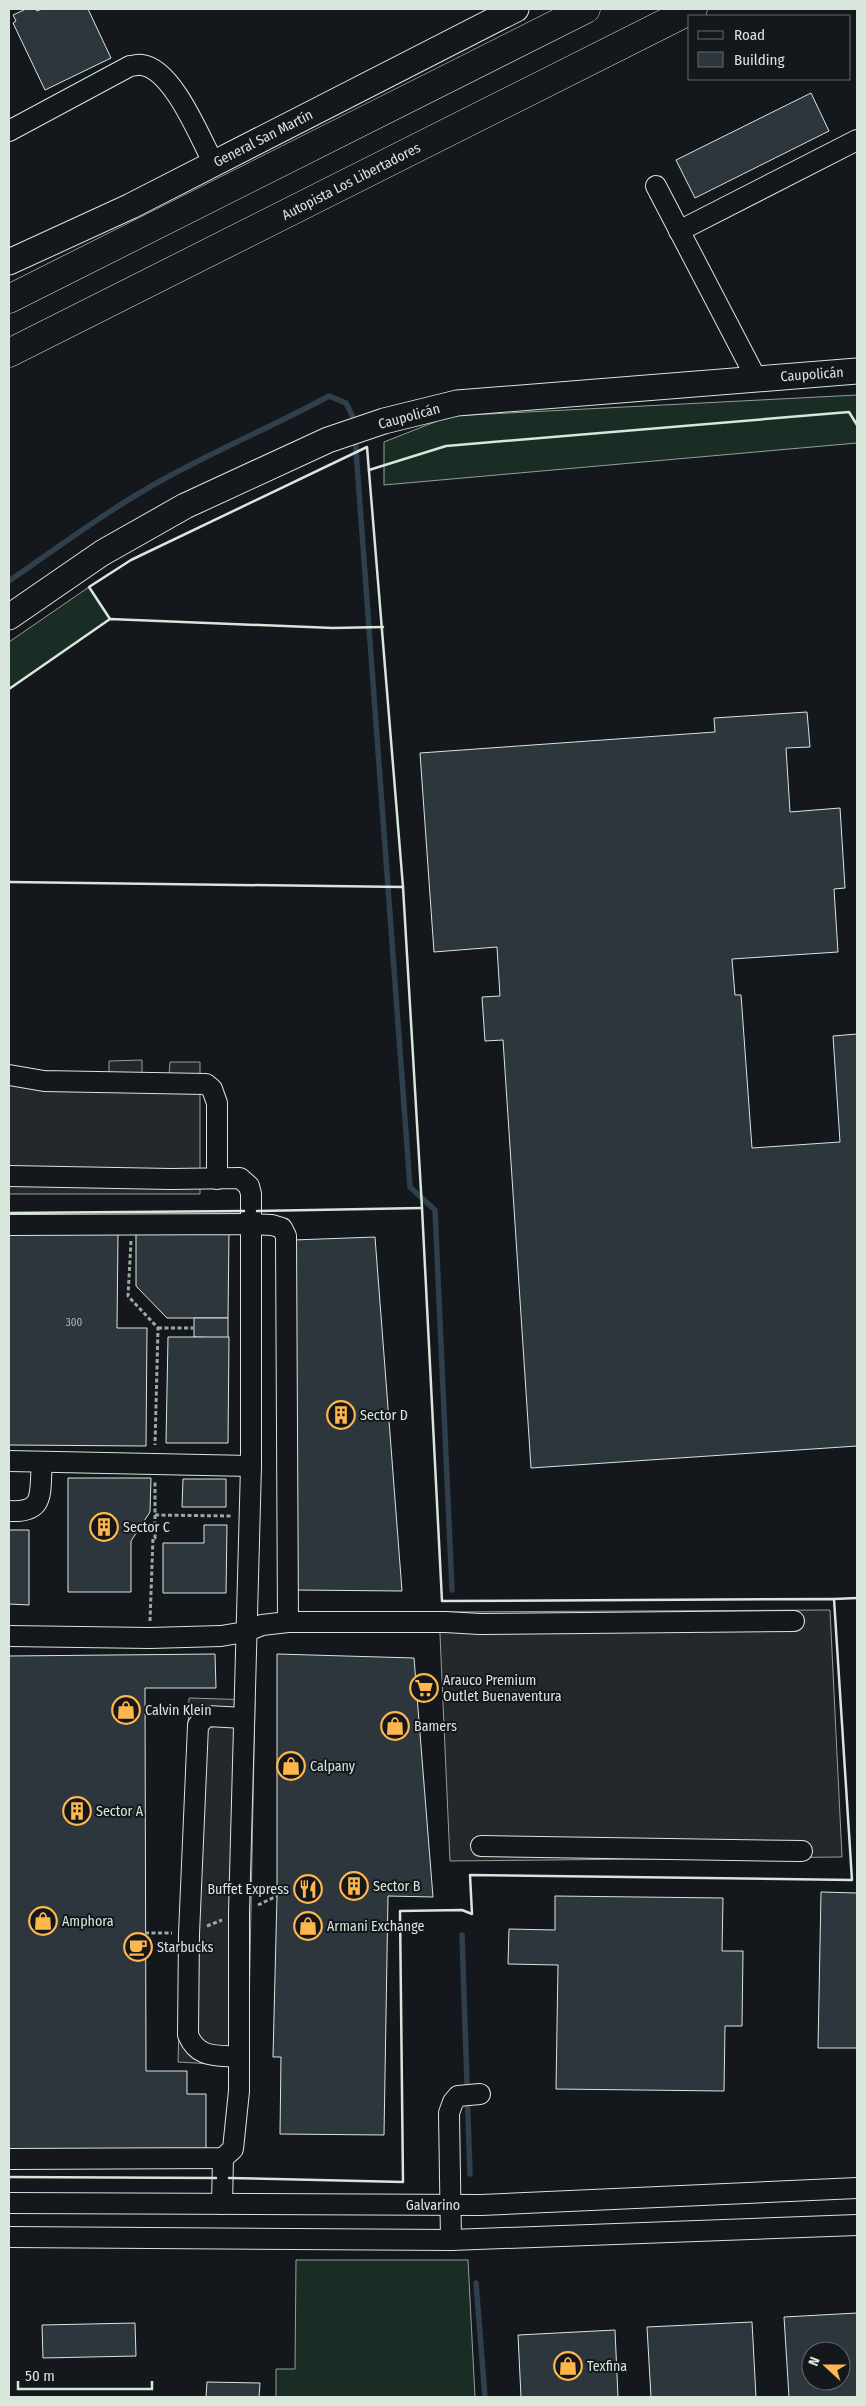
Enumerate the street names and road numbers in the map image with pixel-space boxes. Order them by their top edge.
street label: General San Martín [211,106,316,171]
street label: Autopista Los Libertadores [279,139,423,224]
street label: Caupolicán [780,364,844,385]
street label: Caupolicán [376,400,442,433]
street label: Galvarino [406,2197,460,2214]

